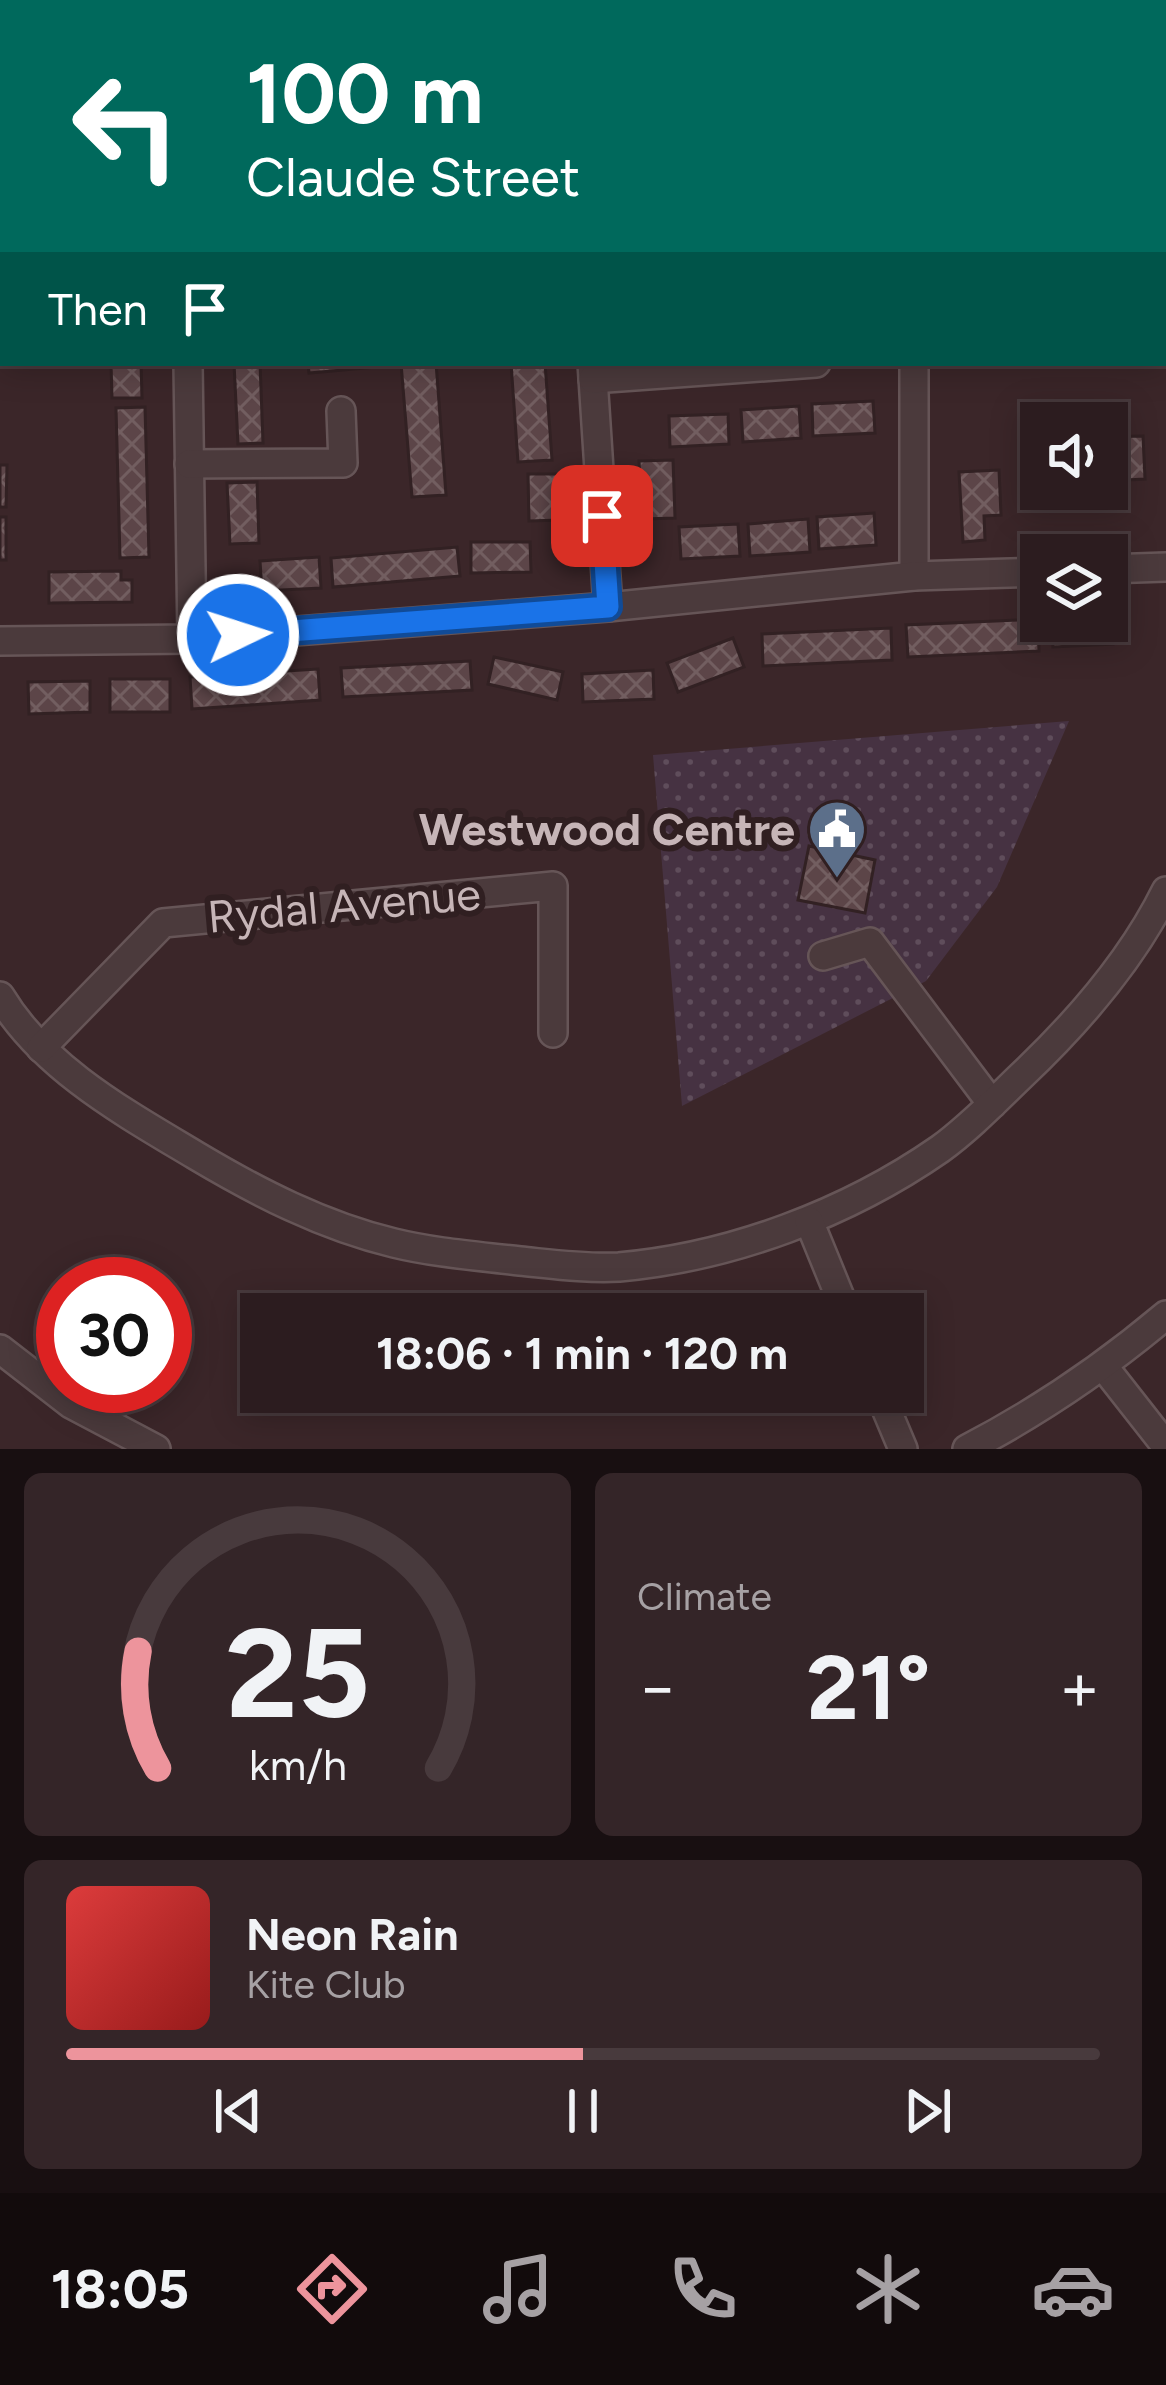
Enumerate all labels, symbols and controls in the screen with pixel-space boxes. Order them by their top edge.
text: 100 m [246,43,484,144]
icon: left [48,48,204,204]
text: Claude Street [246,145,580,210]
icon: arrive [172,276,238,342]
text: Then [48,282,148,336]
map controls [1020,402,1128,642]
button: sound [1020,402,1128,510]
pin [551,465,653,567]
icon: arrive [569,483,635,549]
button: layers [1020,534,1128,642]
position arrow [175,572,301,698]
public building icon: Westwood Centre [806,798,868,880]
place label: Westwood Centre [419,802,795,856]
street label: Rydal Avenue [205,866,483,944]
speed limit sign: 30 [36,1257,192,1413]
text: 18:06 · 1 min · 120 m [376,1326,788,1380]
text: Climate [637,1573,772,1620]
text: 25 [225,1598,370,1748]
text: 21° [806,1633,931,1742]
text: − [637,1647,678,1727]
text: + [1059,1647,1100,1727]
text: km/h [249,1738,346,1790]
text: Neon Rain [246,1907,459,1961]
text: Kite Club [246,1961,406,2008]
icon: previous [205,2078,271,2144]
icon: pause [550,2078,616,2144]
icon: next [895,2078,961,2144]
icon: directions [290,2247,374,2331]
icon: music [476,2247,560,2331]
icon: phone [661,2247,745,2331]
icon: climate [846,2247,930,2331]
icon: car [1031,2247,1115,2331]
text: 18:05 [51,2257,189,2322]

